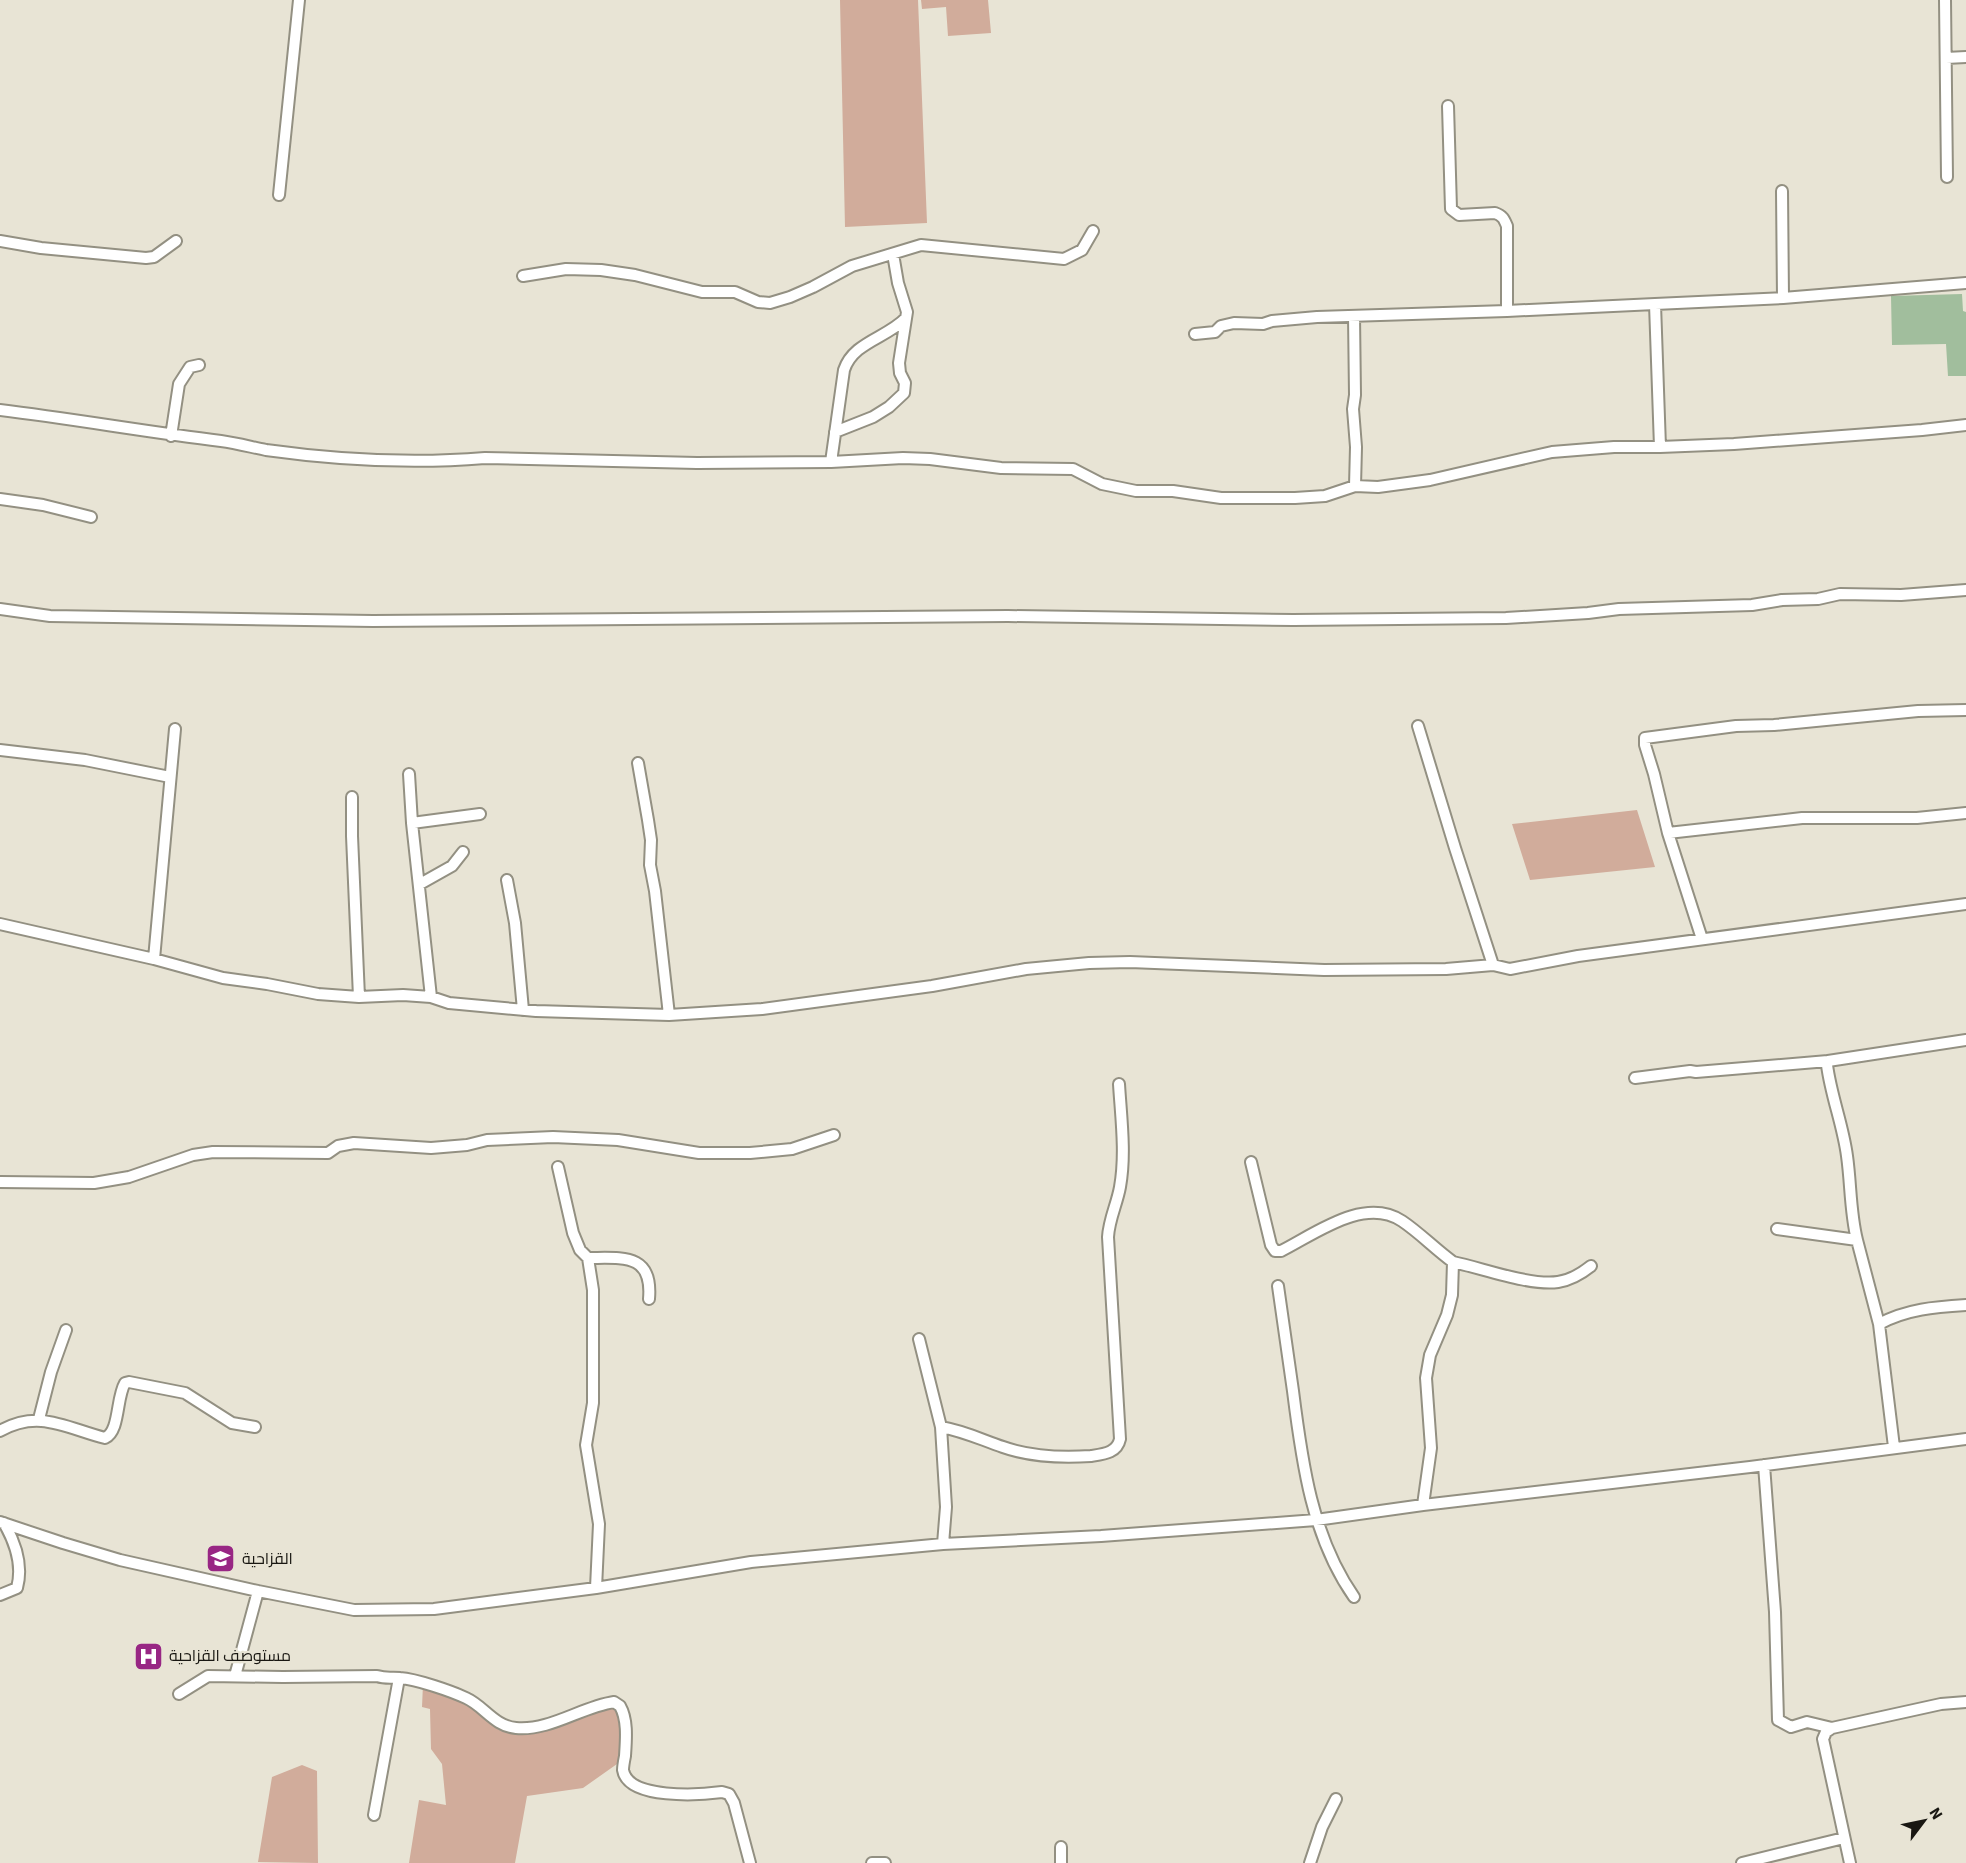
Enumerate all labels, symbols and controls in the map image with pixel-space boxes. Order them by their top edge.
school or university icon: القزاحية [205,1543,237,1575]
place label: القزاحية [242,1548,293,1570]
hospital icon: مستوصف القزاحية [132,1640,164,1672]
place label: مستوصف القزاحية [169,1645,291,1667]
north arrow [1894,1791,1954,1851]
text: N [1924,1803,1948,1824]

